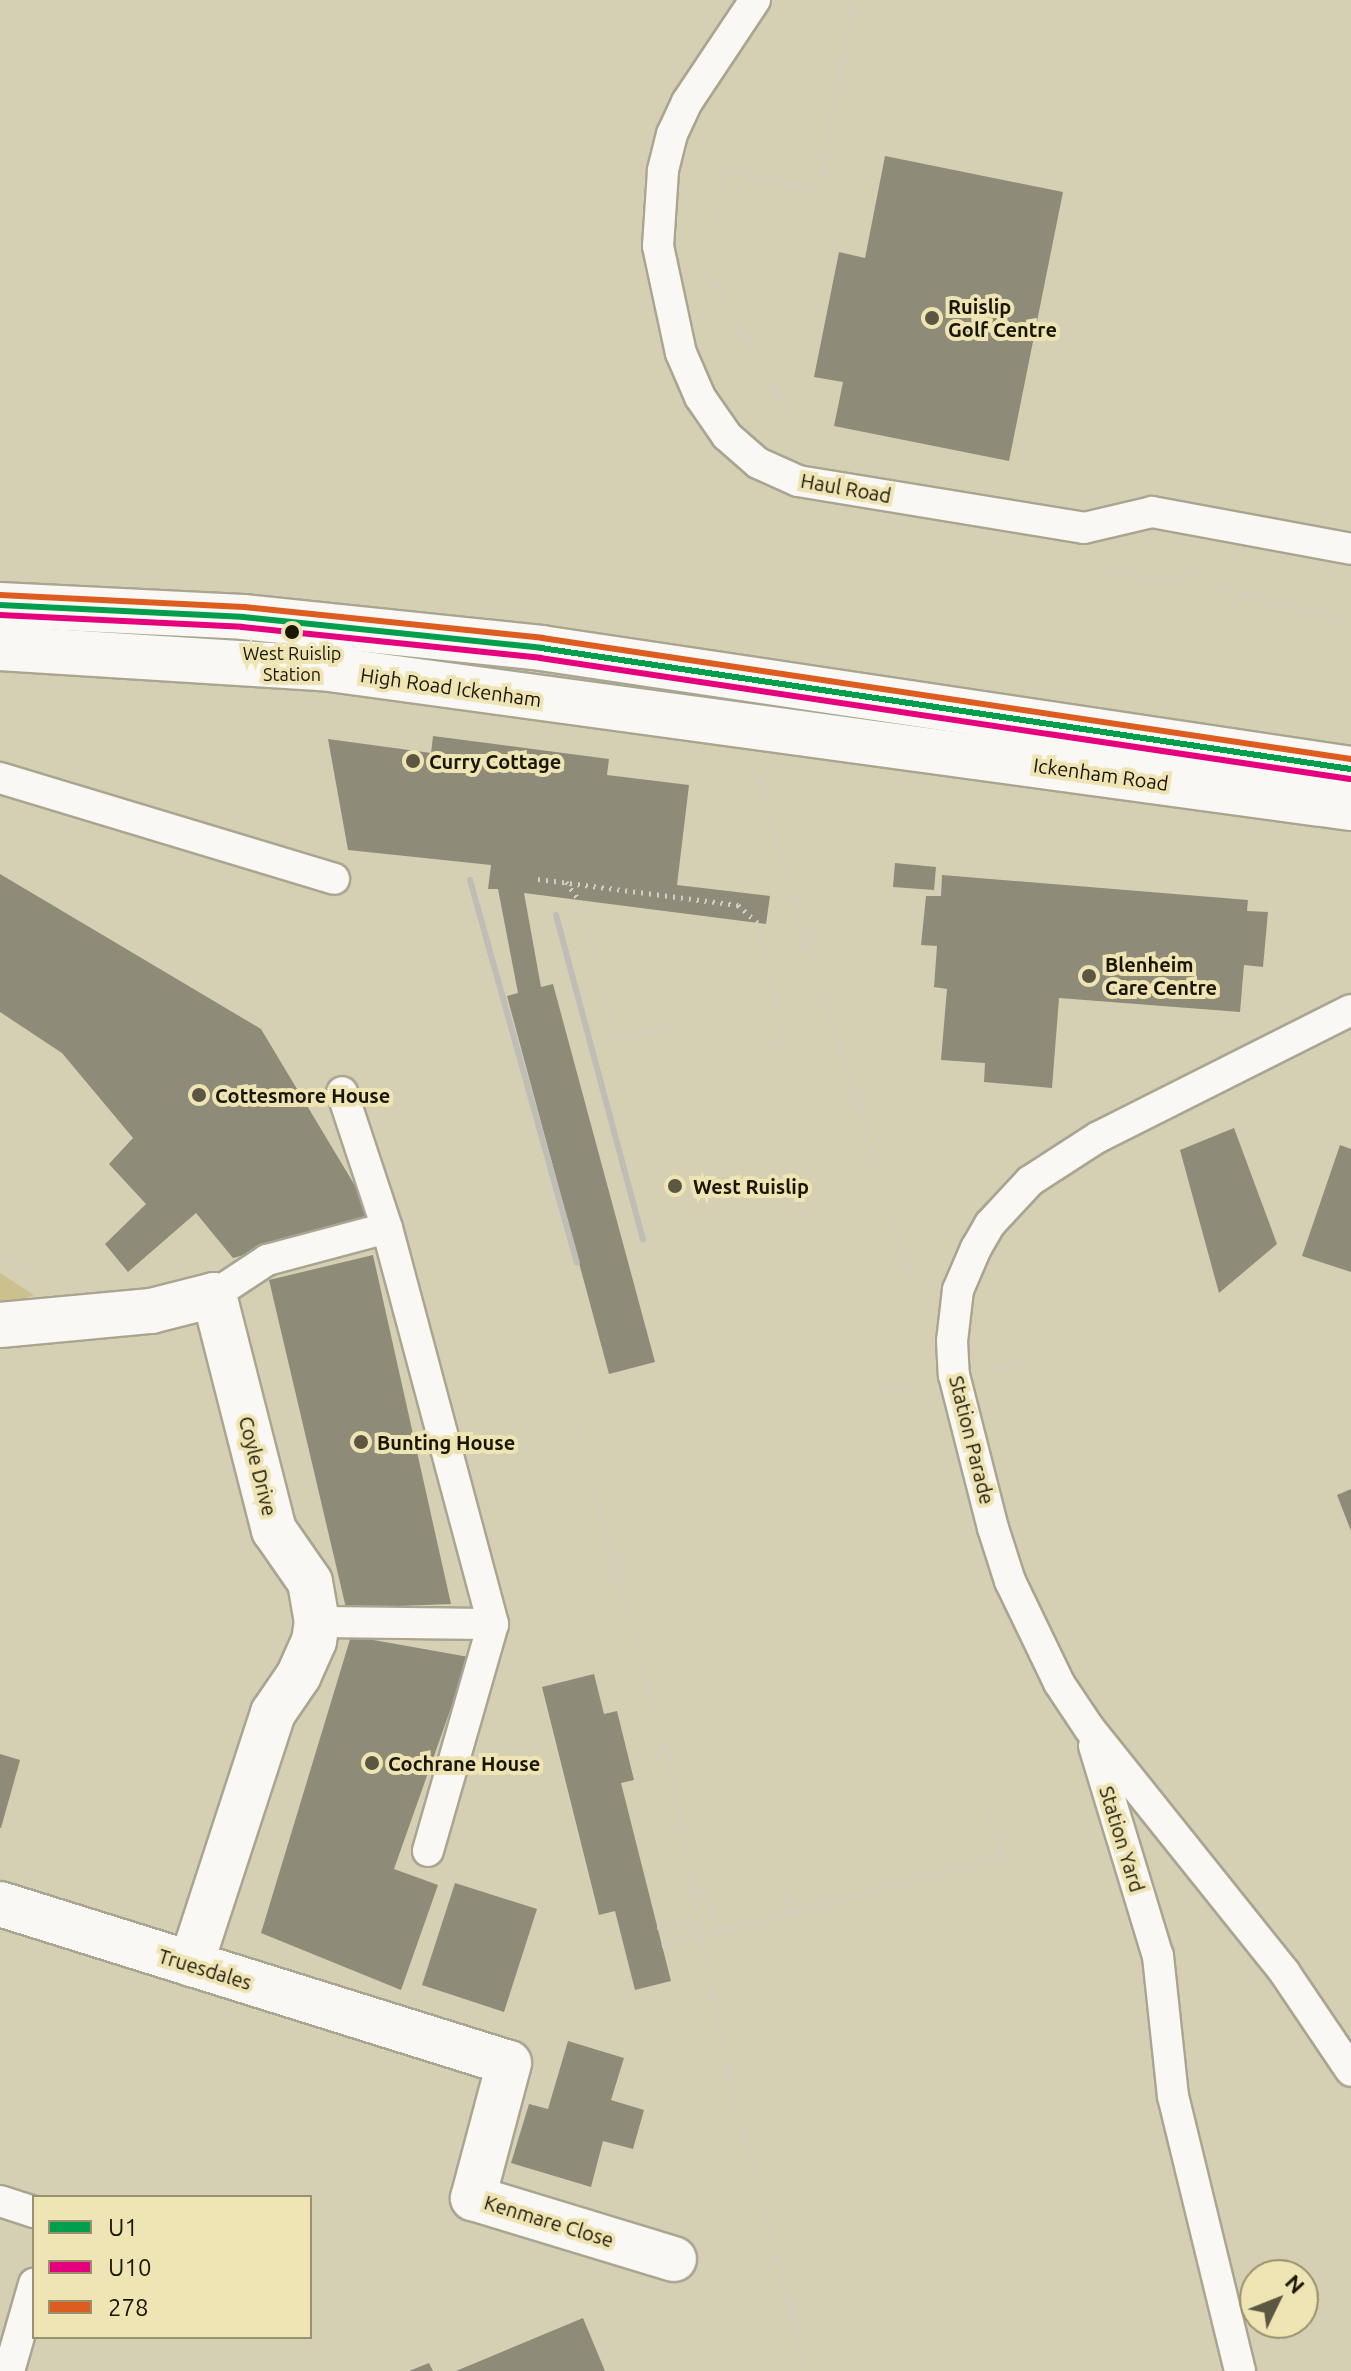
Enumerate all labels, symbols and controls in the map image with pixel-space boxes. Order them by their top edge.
place label: Ruislip Golf Centre [948,294,1057,341]
marker: Ruislip Golf Centre [923,309,941,327]
street label: Haul Road [799,468,893,508]
marker: West Ruislip Station [284,624,300,640]
place label: West Ruislip Station [243,643,341,686]
street label: High Road Ickenham [359,662,543,712]
place label: Curry Cottage [429,749,561,773]
marker: Curry Cottage [404,752,422,770]
street label: Ickenham Road [1032,753,1170,795]
place label: Blenheim Care Centre [1105,952,1217,999]
marker: Blenheim Care Centre [1080,967,1098,985]
place label: Cottesmore House [215,1083,390,1107]
marker: Cottesmore House [190,1086,208,1104]
place label: West Ruislip [693,1174,809,1198]
marker: West Ruislip [664,1175,686,1197]
street label: Station Parade [944,1373,1000,1507]
street label: Coyle Drive [234,1414,282,1518]
place label: Bunting House [377,1430,515,1454]
marker: Bunting House [352,1433,370,1451]
place label: Cochrane House [388,1751,540,1775]
marker: Cochrane House [363,1754,381,1772]
street label: Station Yard [1095,1783,1149,1895]
street label: Truesdales [156,1943,254,1995]
street label: Kenmare Close [481,2190,617,2252]
legend [32,2195,312,2339]
text: U1 [108,2214,138,2241]
text: U10 [108,2254,151,2281]
north arrow [1239,2259,1319,2339]
text: N [1281,2269,1310,2298]
text: 278 [108,2294,149,2321]

